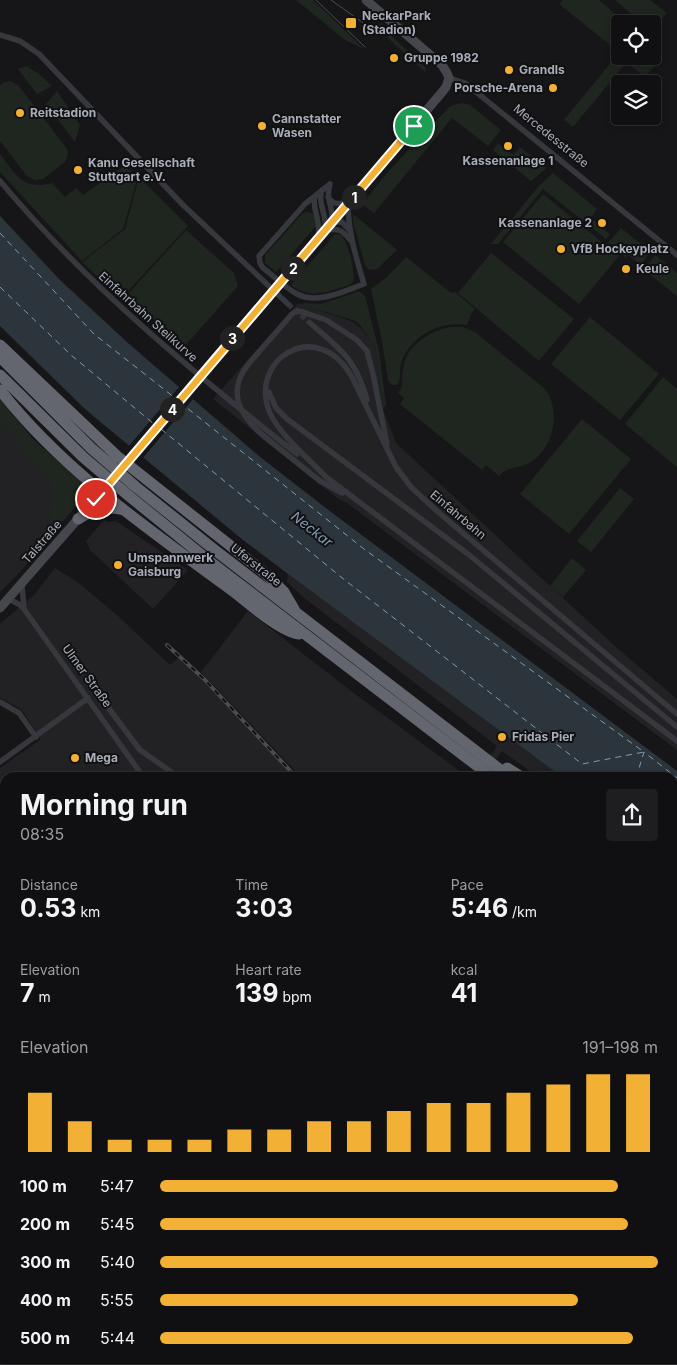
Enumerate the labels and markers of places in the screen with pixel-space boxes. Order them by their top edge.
place label: NeckarPark (Stadion) [362,8,431,37]
marker: NeckarPark (Stadion) [344,16,358,30]
place label: Gruppe 1982 [404,50,479,65]
marker: Gruppe 1982 [388,52,400,64]
place label: Grandls [519,62,565,77]
marker: Grandls [503,64,515,76]
place label: Porsche-Arena [454,80,543,95]
marker: Porsche-Arena [547,82,559,94]
place label: Reitstadion [30,105,96,120]
pin [393,105,435,147]
marker: Reitstadion [14,107,26,119]
place label: Cannstatter Wasen [272,111,341,140]
marker: Cannstatter Wasen [256,120,268,132]
marker: Kassenanlage 1 [502,140,514,152]
place label: Kassenanlage 1 [462,153,554,168]
place label: Kanu Gesellschaft Stuttgart e.V. [88,155,195,184]
marker: Kanu Gesellschaft Stuttgart e.V. [72,164,84,176]
pin: 1 [342,184,366,210]
place label: Kassenanlage 2 [499,215,592,230]
marker: Kassenanlage 2 [596,217,608,229]
place label: VfB Hockeyplatz [571,241,669,256]
marker: VfB Hockeyplatz [555,243,567,255]
pin: 2 [280,256,306,280]
place label: Keule [636,261,669,276]
marker: Keule [620,263,632,275]
pin: 3 [220,326,244,350]
pin: 4 [160,396,184,422]
pin [75,478,117,520]
place label: Umspannwerk Gaisburg [128,550,213,579]
marker: Umspannwerk Gaisburg [112,559,124,571]
place label: Fridas Pier [512,729,574,744]
marker: Fridas Pier [496,731,508,743]
place label: Mega [85,750,118,765]
marker: Mega [69,752,81,764]

